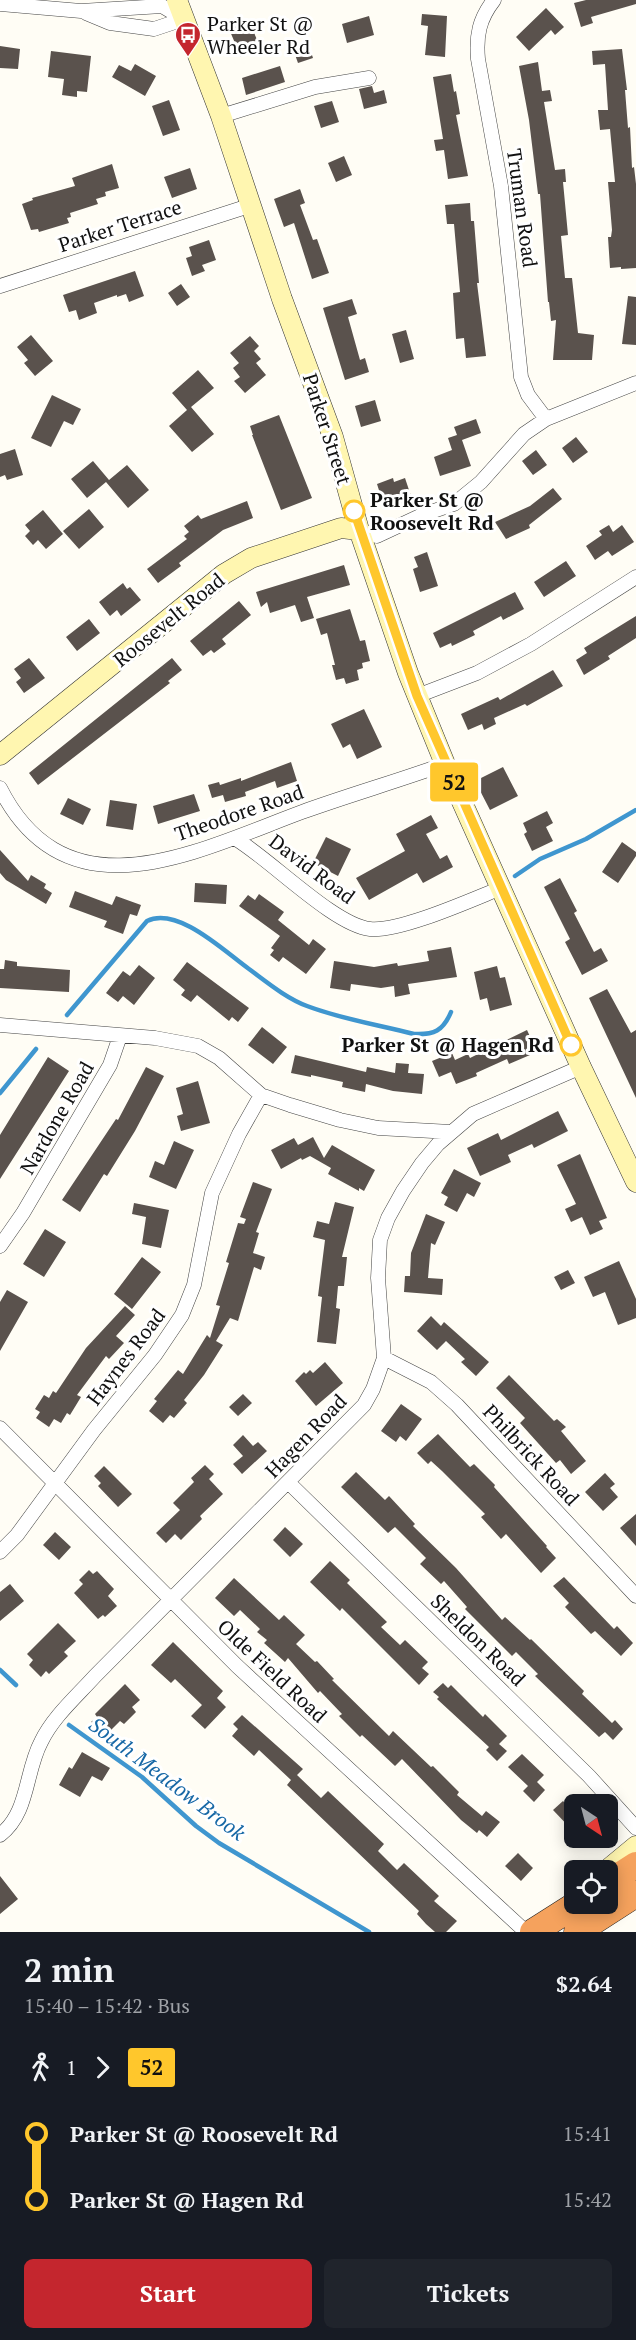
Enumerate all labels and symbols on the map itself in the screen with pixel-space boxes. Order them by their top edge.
place label: Parker St @ Wheeler Rd [207,10,314,60]
bus stop icon: Parker St @ Wheeler Rd [173,20,203,58]
street label: Truman Road [501,147,544,269]
street label: Parker Terrace [55,193,185,258]
street label: Parker Street [297,370,358,489]
place label: Parker St @ Roosevelt Rd [370,486,494,536]
marker: Parker St @ Roosevelt Rd [343,500,365,522]
street label: Roosevelt Road [107,566,230,673]
line badge: 52 [427,762,481,802]
street label: Theodore Road [171,778,307,847]
street label: David Road [264,827,361,910]
place label: Parker St @ Hagen Rd [341,1031,554,1058]
marker: Parker St @ Hagen Rd [560,1034,582,1056]
street label: Nardone Road [13,1056,100,1179]
street label: Haynes Road [80,1303,171,1411]
street label: Hagen Road [259,1388,352,1483]
street label: Philbrick Road [477,1398,585,1511]
street label: Sheldon Road [425,1588,532,1692]
street label: Olde Field Road [212,1613,333,1728]
water label: South Meadow Brook [84,1710,252,1847]
north arrow [564,1794,618,1848]

